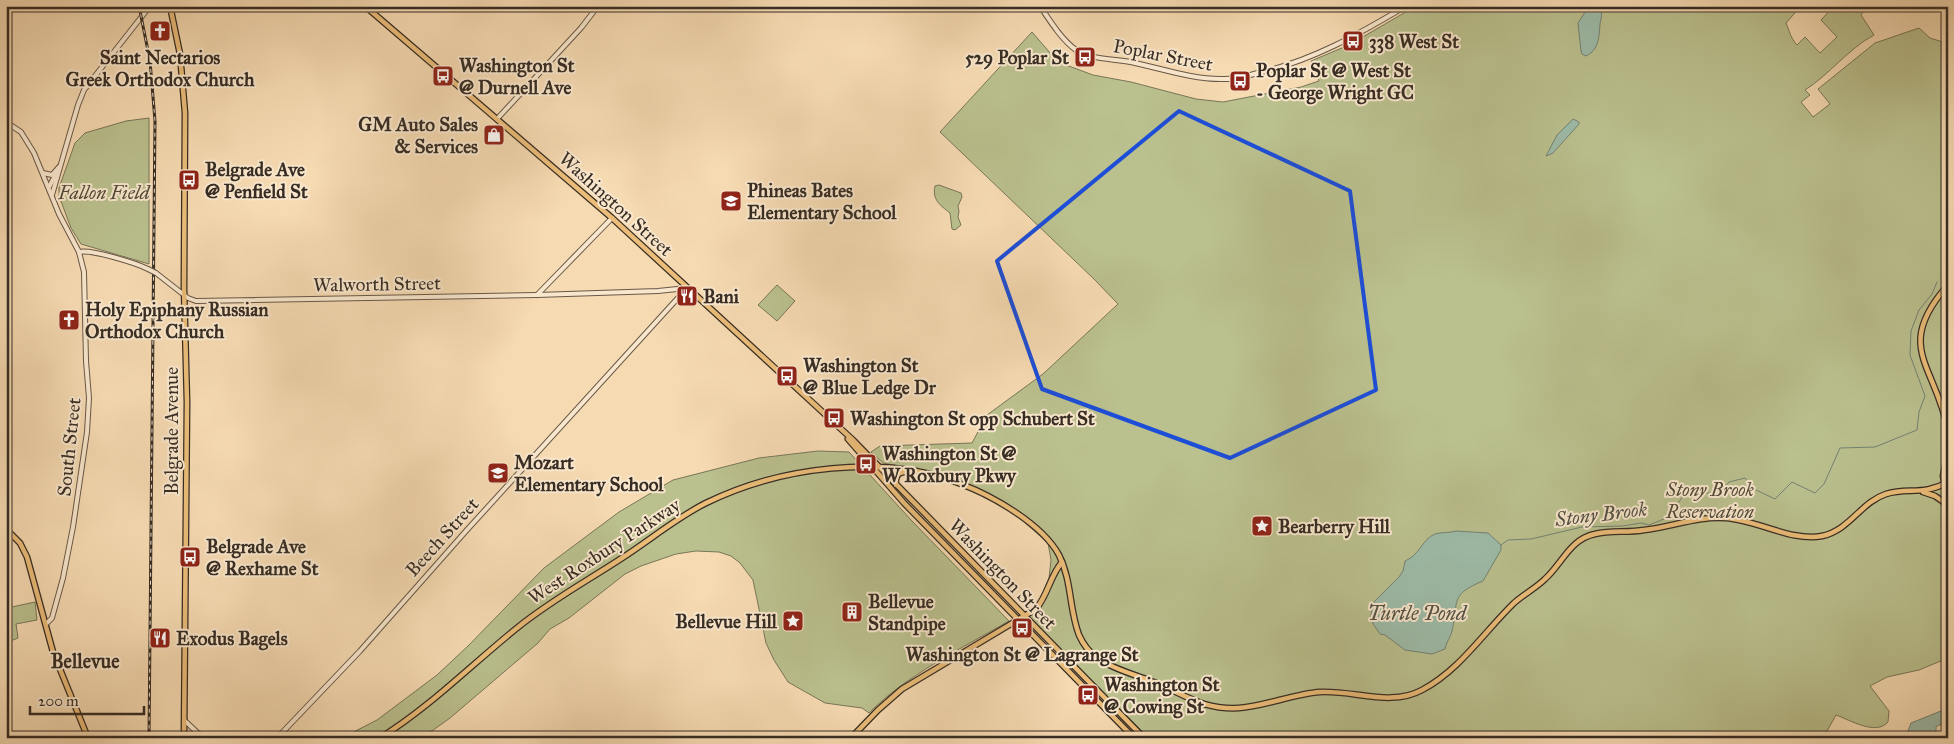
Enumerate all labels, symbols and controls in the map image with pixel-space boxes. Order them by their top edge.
church icon: Saint Nectarios Greek Orthodox Church [148,19,172,43]
bus stop icon: 338 West St [1341,29,1365,53]
place label: 338 West St [1369,30,1459,54]
street label: Poplar Street [1111,34,1215,76]
bus stop icon: 529 Poplar St [1073,45,1097,69]
place label: Saint Nectarios Greek Orthodox Church [66,46,255,91]
place label: 529 Poplar St [965,46,1069,70]
place label: Washington St @ Durnell Ave [459,54,575,99]
place label: Poplar St @ West St - George Wright GC [1256,59,1414,105]
bus stop icon: Washington St @ Durnell Ave [431,64,455,88]
bus stop icon: Poplar St @ West St - George Wright GC [1228,69,1252,93]
place label: GM Auto Sales & Services [358,113,478,158]
shop icon: GM Auto Sales & Services [482,123,506,147]
street label: Washington Street [554,147,678,262]
place label: Belgrade Ave @ Penfield St [205,158,308,203]
bus stop icon: Belgrade Ave @ Penfield St [177,168,201,192]
place label: Phineas Bates Elementary School [747,179,897,225]
park label: Fallon Field [57,181,151,204]
school or university icon: Phineas Bates Elementary School [719,189,743,213]
street label: Walworth Street [313,271,441,297]
restaurant icon: Bani [675,284,699,308]
place label: Bani [703,285,740,308]
place label: Holy Epiphany Russian Orthodox Church [85,298,269,343]
church icon: Holy Epiphany Russian Orthodox Church [57,308,81,332]
place label: Washington St @ Blue Ledge Dr [803,354,937,400]
bus stop icon: Washington St @ Blue Ledge Dr [775,364,799,388]
street label: Belgrade Avenue [160,367,184,495]
street label: South Street [52,396,86,498]
bus stop icon: Washington St opp Schubert St [822,406,846,430]
place label: Washington St opp Schubert St [850,407,1095,431]
place label: Washington St @ W Roxbury Pkwy [882,442,1017,488]
place label: Mozart Elementary School [514,451,664,497]
bus stop icon: Washington St @ W Roxbury Pkwy [854,452,878,476]
school or university icon: Mozart Elementary School [486,461,510,485]
park label: Stony Brook Reservation [1665,478,1755,523]
street label: Beech Street [401,493,484,581]
street label: West Roxbury Parkway [524,493,685,609]
water label: Stony Brook [1553,496,1649,532]
street label: Washington Street [944,514,1062,635]
place icon: Bearberry Hill [1250,514,1274,538]
place label: Bearberry Hill [1278,515,1391,539]
place label: Belgrade Ave @ Rexhame St [206,535,319,580]
bus stop icon: Belgrade Ave @ Rexhame St [178,545,202,569]
place label: Bellevue Standpipe [868,590,946,636]
building icon: Bellevue Standpipe [840,600,864,624]
water label: Turtle Pond [1368,601,1468,625]
place icon: Bellevue Hill [781,609,805,633]
place label: Bellevue Hill [675,610,778,633]
bus stop icon: Washington St @ Lagrange St [1010,616,1034,640]
restaurant icon: Exodus Bagels [148,626,172,650]
place label: Exodus Bagels [176,627,288,651]
place label: Washington St @ Lagrange St [905,643,1139,667]
district label: Bellevue [50,649,120,673]
place label: Washington St @ Cowing St [1104,673,1220,719]
bus stop icon: Washington St @ Cowing St [1076,683,1100,707]
scale bar [30,684,144,716]
text: 200 m [38,692,79,710]

